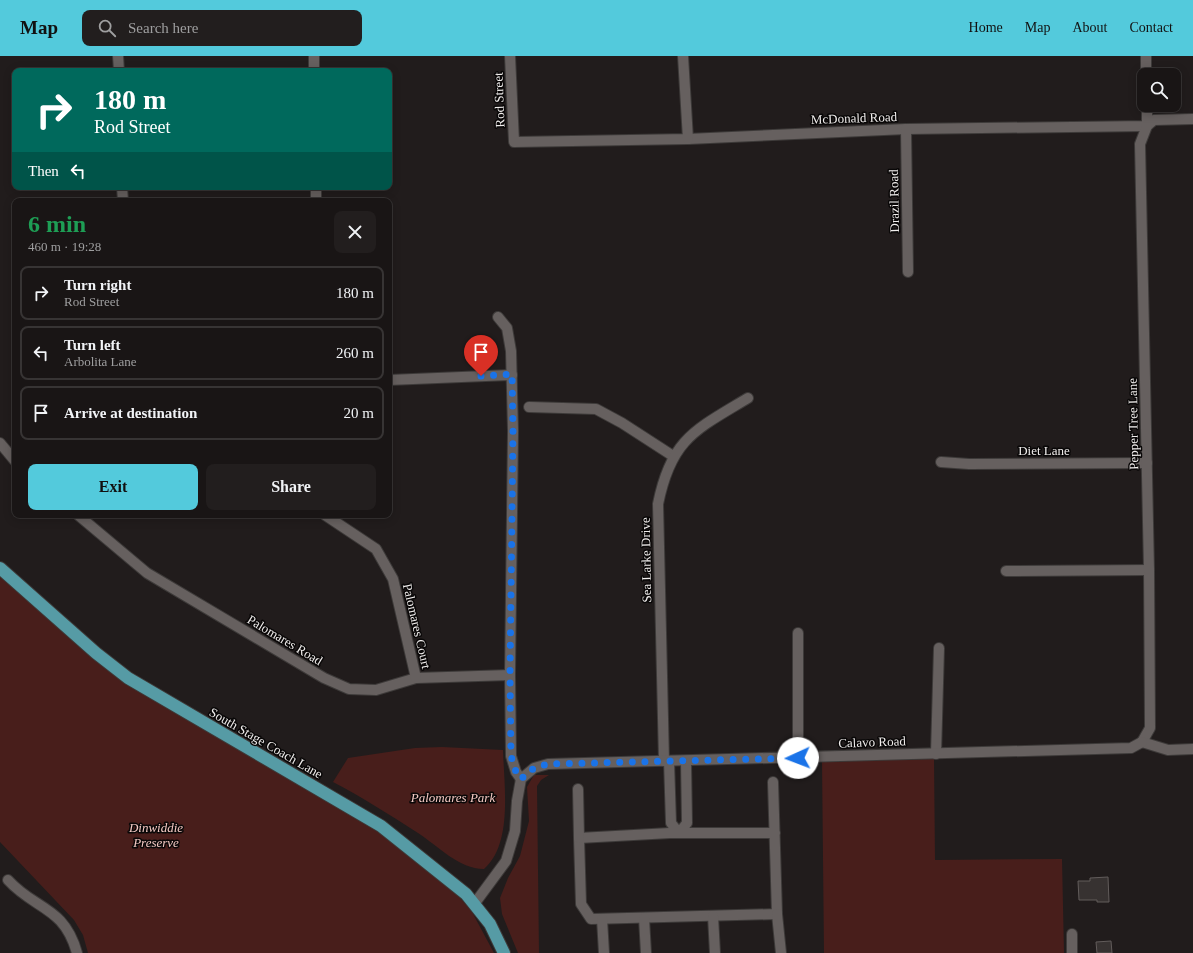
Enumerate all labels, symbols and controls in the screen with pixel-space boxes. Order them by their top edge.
search box [82,10,362,46]
text: Map [20,17,58,38]
icon: search [96,17,118,39]
text: Search here [128,20,198,36]
text: Home [969,20,1003,35]
text: Map [1025,20,1050,35]
text: About [1072,20,1107,35]
text: Contact [1129,20,1173,35]
map controls [1137,68,1181,112]
button: search [1137,68,1181,112]
street label: Rod Street [491,72,507,128]
icon: right [28,84,80,136]
text: 180 m [94,84,166,115]
street label: McDonald Road [811,109,898,127]
text: Rod Street [94,117,171,137]
icon: left [67,160,89,182]
text: Then [28,163,59,179]
street label: Drazil Road [886,169,902,233]
text: 6 min [28,211,86,237]
button: close [334,211,376,253]
text: 460 m · 19:28 [28,239,101,254]
text: Turn right [64,277,131,293]
icon: right [30,282,52,304]
text: 180 m [336,285,374,301]
text: Rod Street [64,294,119,309]
pin [464,335,498,376]
text: Turn left [64,337,121,353]
icon: arrive [470,341,492,363]
icon: left [30,342,52,364]
text: 260 m [336,345,374,361]
text: Arbolita Lane [64,354,137,369]
street label: Pepper Tree Lane [1125,378,1141,470]
icon: arrive [30,402,52,424]
text: Arrive at destination [64,405,197,421]
text: 20 m [344,405,374,421]
street label: Diet Lane [1018,443,1070,458]
button: Exit [28,464,198,510]
button: Share [206,464,376,510]
street label: Sea Larke Drive [638,517,654,603]
street label: Palomares Court [400,582,434,670]
street label: Palomares Road [245,612,326,669]
street label: South Stage Coach Lane [207,704,325,782]
street label: Calavo Road [838,733,906,751]
position arrow [777,737,819,779]
park label: Palomares Park [410,790,495,805]
park label: Dinwiddie Preserve [128,820,183,850]

